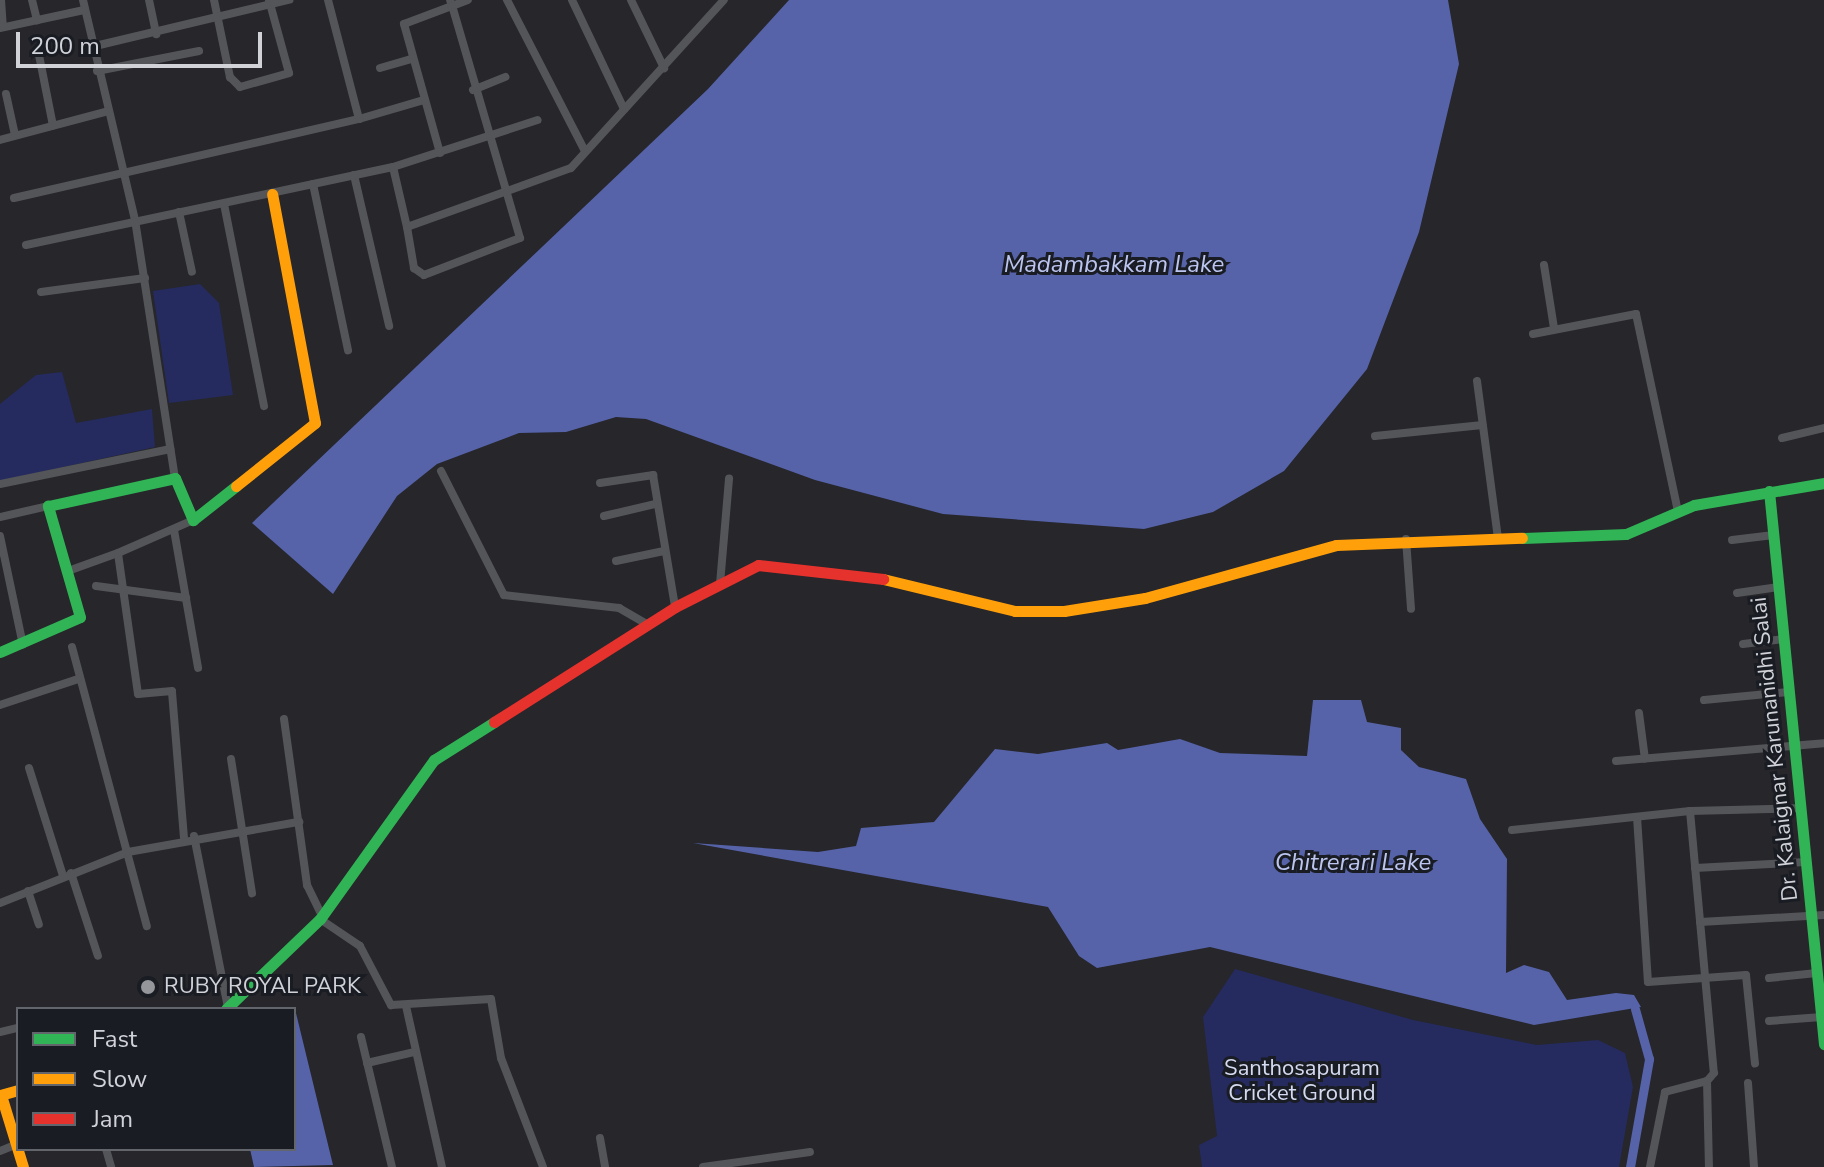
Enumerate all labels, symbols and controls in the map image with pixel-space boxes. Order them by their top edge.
scale bar [20,16,266,66]
text: 200 m [30,30,100,62]
water label: Madambakkam Lake [1004,251,1224,279]
street label: Dr. Kalaignar Karunanidhi Salai [1746,596,1804,902]
water label: Chitrerari Lake [1275,849,1431,877]
place label: RUBY ROYAL PARK [164,974,361,1000]
marker: RUBY ROYAL PARK [139,978,157,996]
legend [16,1007,296,1151]
text: Fast [92,1023,137,1055]
park label: Santhosapuram Cricket Ground [1224,1055,1380,1106]
text: Slow [92,1063,147,1095]
text: Jam [92,1103,133,1135]

